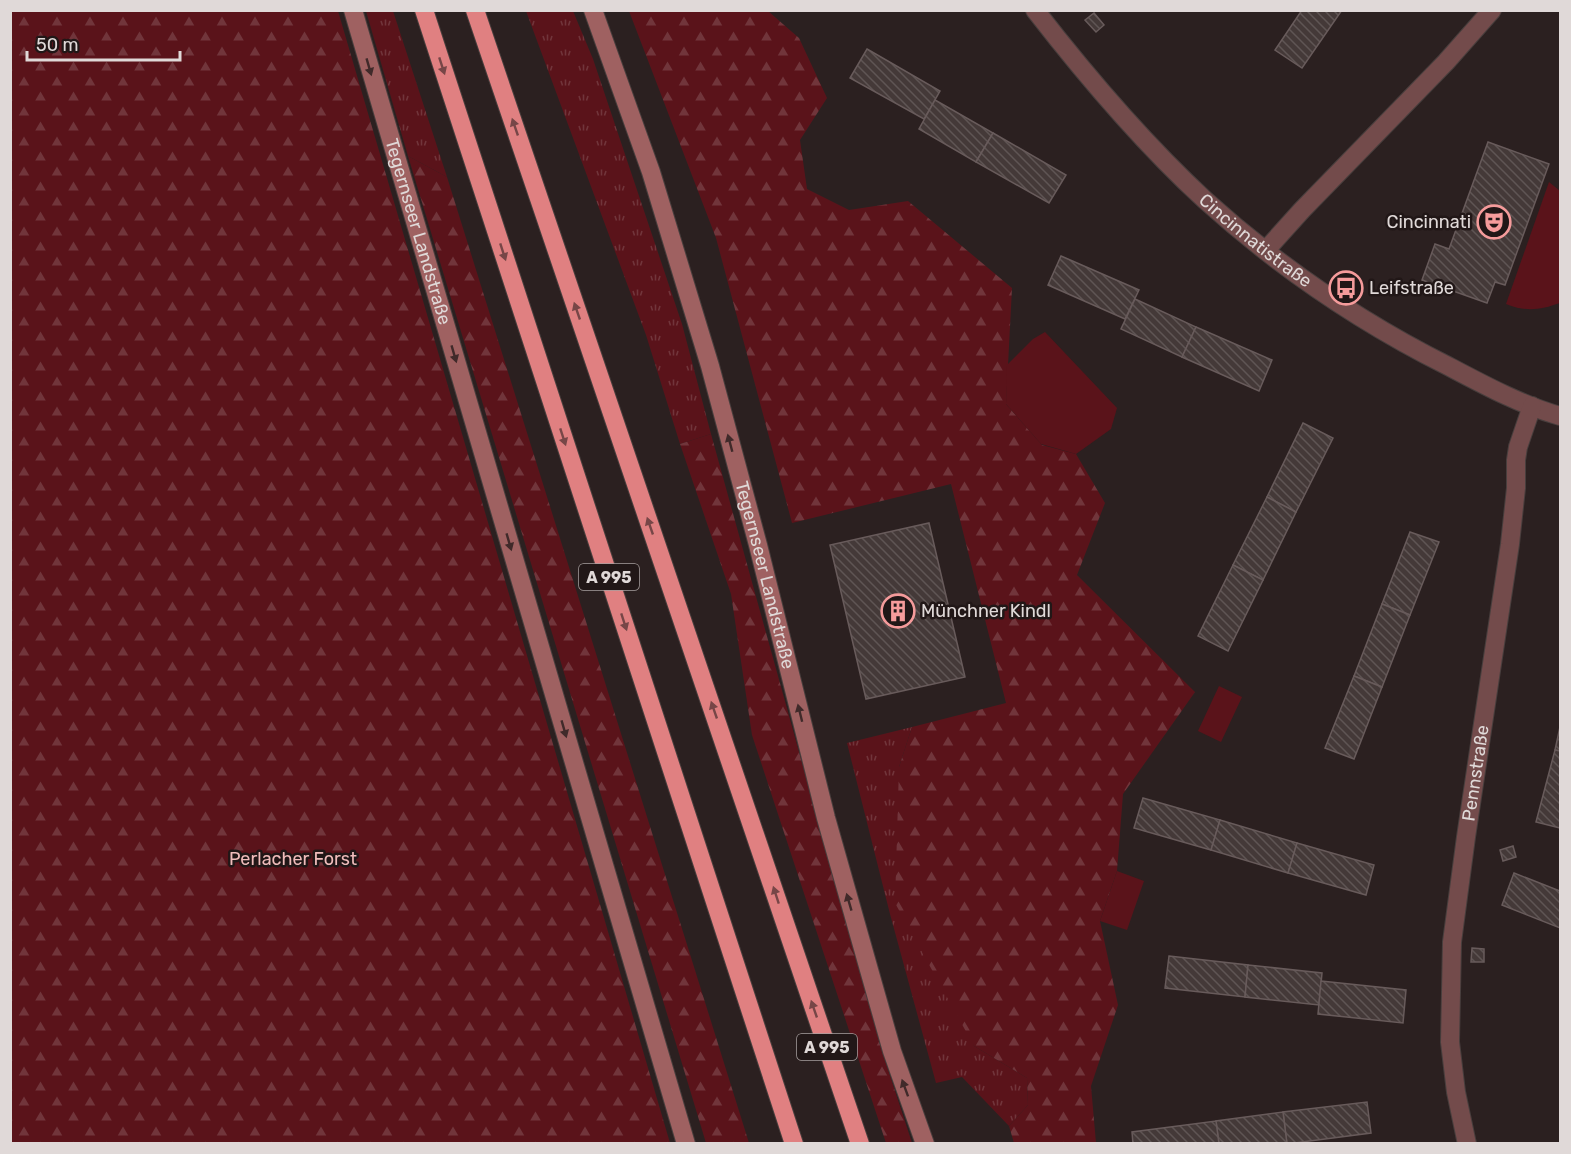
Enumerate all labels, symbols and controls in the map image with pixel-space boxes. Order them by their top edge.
scale bar [27,24,180,62]
text: 50 m [36,34,79,56]
one-way arrow [438,57,447,75]
one-way arrow [365,58,374,76]
one-way arrow [509,118,519,136]
street label: Tegernseer Landstraße [380,136,456,327]
street label: Cincinnatistraße [1194,189,1316,292]
theatre icon: Cincinnati [1476,204,1512,240]
place label: Cincinnati [1386,211,1471,233]
one-way arrow [498,243,508,261]
bus stop icon: Leifstraße [1328,270,1364,306]
place label: Leifstraße [1369,277,1454,299]
one-way arrow [572,302,581,320]
one-way arrow [450,346,459,364]
one-way arrow [559,428,569,446]
one-way arrow [725,434,735,452]
street label: Tegernseer Landstraße [730,479,799,671]
one-way arrow [645,517,655,535]
one-way arrow [505,533,514,551]
road number: A 995 [579,564,639,590]
building icon: Münchner Kindl [880,593,916,629]
place label: Münchner Kindl [921,600,1051,622]
one-way arrow [620,613,629,631]
one-way arrow [708,701,718,719]
one-way arrow [794,704,804,722]
one-way arrow [560,720,569,738]
street label: Pennstraße [1458,724,1494,823]
park label: Perlacher Forst [229,848,357,870]
one-way arrow [770,886,780,904]
one-way arrow [844,893,854,911]
one-way arrow [808,1000,818,1018]
road number: A 995 [797,1034,857,1060]
one-way arrow [900,1079,910,1097]

